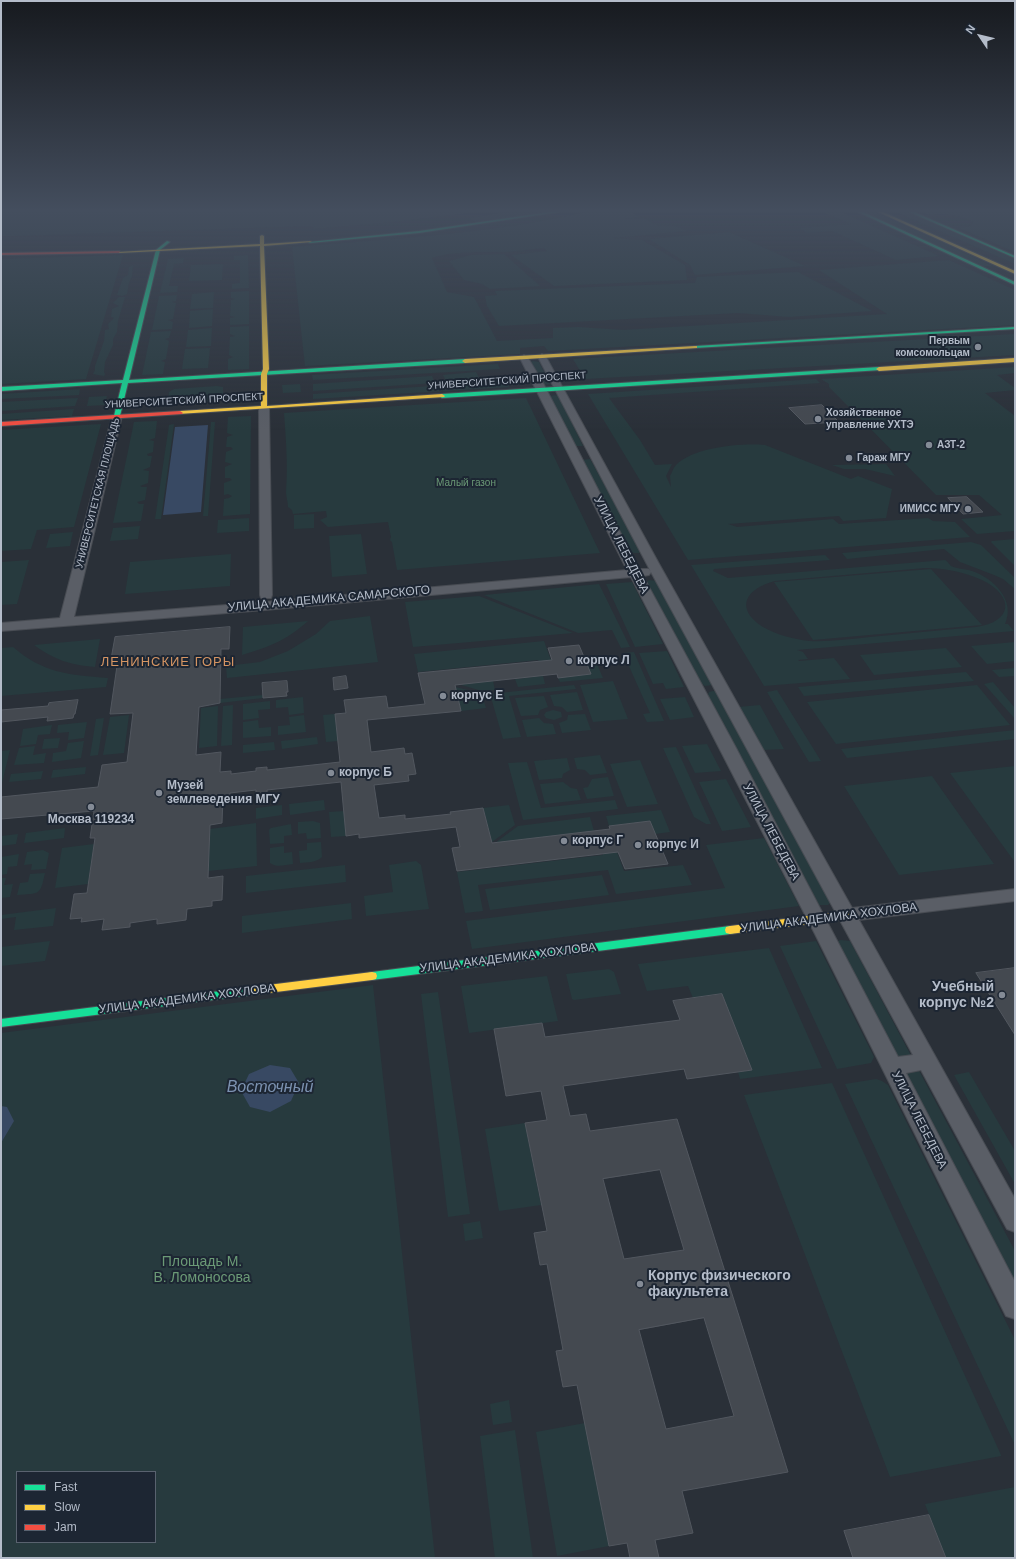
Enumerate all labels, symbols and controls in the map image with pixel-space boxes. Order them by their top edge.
north arrow [960,16,1000,56]
text: N [963,22,977,36]
place label: Первым комсомольцам [895,335,970,358]
marker: Первым комсомольцам [973,342,983,352]
street label: УНИВЕРСИТЕТСКИЙ ПРОСПЕКТ [427,369,587,393]
street label: УНИВЕРСИТЕТСКИЙ ПРОСПЕКТ [105,391,263,411]
place label: Хозяйственное управление УХТЭ [826,407,914,430]
marker: Хозяйственное управление УХТЭ [813,414,823,424]
street label: УНИВЕРСИТЕТСКАЯ ПЛОЩАДЬ [73,416,123,570]
place label: АЗТ-2 [937,439,965,451]
marker: АЗТ-2 [924,440,934,450]
place label: Гараж МГУ [857,452,910,464]
marker: Гараж МГУ [844,453,854,463]
park label: Малый газон [436,477,496,489]
street label: УЛИЦА ЛЕБЕДЕВА [590,494,652,596]
place label: ИМИСС МГУ [900,503,960,515]
marker: ИМИСС МГУ [963,504,973,514]
street label: УЛИЦА АКАДЕМИКА САМАРСКОГО [227,583,431,615]
district label: ЛЕНИНСКИЕ ГОРЫ [101,654,235,670]
place label: корпус Л [577,654,630,668]
marker: корпус Л [564,656,574,666]
place label: корпус Е [451,689,503,703]
marker: корпус Е [438,691,448,701]
place label: корпус Б [339,766,392,780]
marker: корпус Б [326,768,336,778]
place label: Музей землеведения МГУ [167,779,280,807]
street label: УЛИЦА ЛЕБЕДЕВА [739,781,803,883]
marker: Музей землеведения МГУ [154,788,164,798]
marker: Москва 119234 [86,802,96,812]
place label: Москва 119234 [48,813,134,827]
place label: корпус Г [572,834,623,848]
marker: корпус Г [559,836,569,846]
place label: корпус И [646,838,699,852]
marker: корпус И [633,840,643,850]
street label: УЛИЦА АКАДЕМИКА ХОХЛОВА [740,900,918,936]
street label: УЛИЦА АКАДЕМИКА ХОХЛОВА [419,940,597,976]
place label: Учебный корпус №2 [919,979,994,1012]
street label: УЛИЦА АКАДЕМИКА ХОХЛОВА [98,981,276,1017]
marker: Учебный корпус №2 [997,990,1007,1000]
street label: УЛИЦА ЛЕБЕДЕВА [888,1069,950,1171]
water label: Восточный [227,1078,313,1098]
park label: Площадь М. В. Ломоносова [153,1254,251,1286]
place label: Корпус физического факультета [648,1268,791,1300]
marker: Корпус физического факультета [635,1279,645,1289]
legend [16,1471,156,1543]
text: Fast [54,1480,77,1494]
text: Slow [54,1500,80,1514]
text: Jam [54,1520,77,1534]

